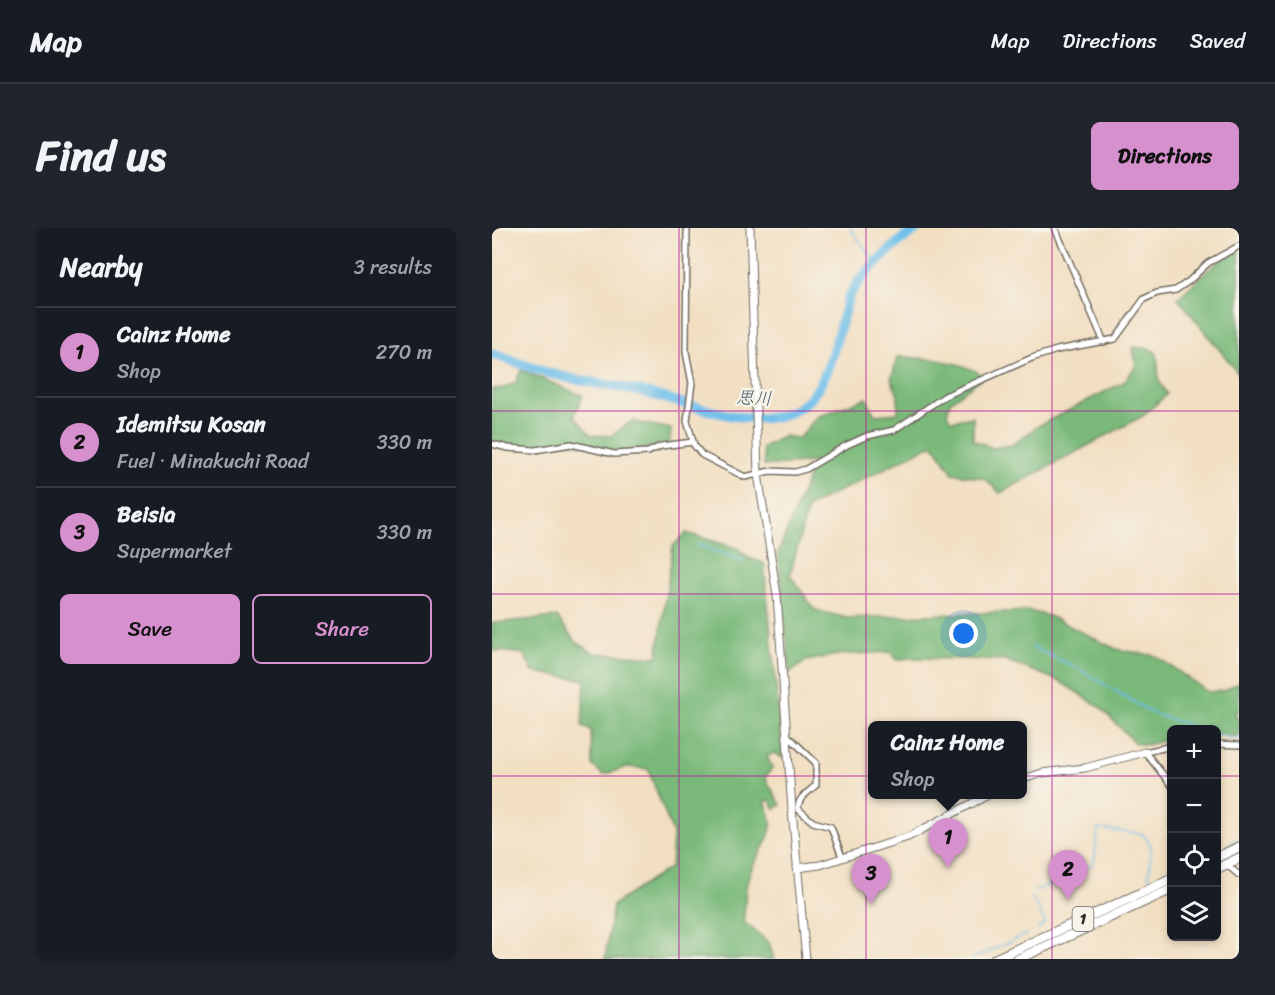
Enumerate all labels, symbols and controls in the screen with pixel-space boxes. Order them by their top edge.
text: Map [30,17,82,66]
text: Map [991,22,1029,60]
text: Directions [1062,22,1157,60]
text: Saved [1190,22,1245,60]
text: Find us [36,119,166,193]
button: Directions [1091,122,1239,190]
text: Nearby [60,244,142,290]
text: 3 results [354,250,432,285]
text: Cainz Home [117,315,231,354]
text: 1 [75,335,84,370]
text: 270 m [376,335,432,370]
text: Shop [117,354,161,389]
water label: 思川 [735,381,773,415]
text: Idemitsu Kosan [117,405,266,444]
text: 2 [74,425,85,460]
text: 330 m [377,425,432,460]
text: Fuel · Minakuchi Road [117,444,308,479]
text: Beisia [117,495,176,534]
text: 3 [74,515,85,550]
text: 330 m [377,515,432,550]
text: Supermarket [117,534,232,569]
button: Save [60,594,240,664]
button: Share [252,594,432,664]
your location [949,619,978,648]
popup [868,721,1027,799]
text: Cainz Home [891,723,1004,762]
map controls [1167,725,1221,941]
button: + [1167,725,1221,779]
text: Shop [891,762,934,797]
button: − [1167,779,1221,833]
pin: 1 [928,818,968,868]
button: locate [1167,833,1221,887]
pin: 2 [1048,850,1088,900]
pin: 3 [852,854,890,904]
button: layers [1167,887,1221,941]
road number: 1 [1072,907,1094,931]

